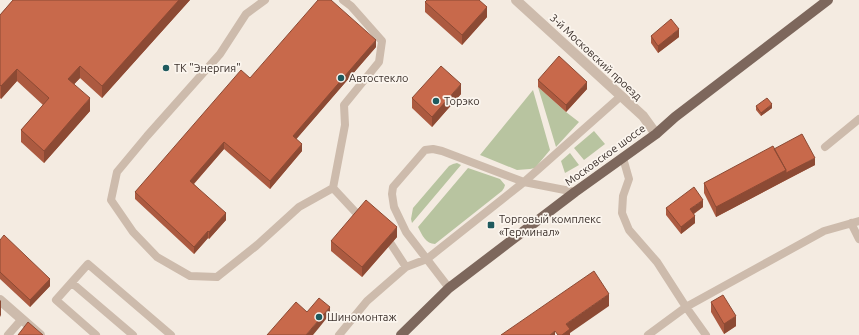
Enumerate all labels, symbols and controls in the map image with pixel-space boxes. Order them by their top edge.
street label: 3-й Московский проезд [548,11,645,103]
place label: ТК "Энергия" [174,62,241,74]
marker: ТК "Энергия" [161,63,171,73]
place label: Автостекло [349,72,409,84]
marker: Автостекло [336,73,346,83]
place label: Торэко [444,95,480,107]
marker: Торэко [431,96,441,106]
street label: Московское шоссе [563,122,647,188]
place label: Торговый комплекс «Терминал» [499,213,601,238]
marker: Торговый комплекс «Терминал» [486,220,496,230]
place label: Шиномонтаж [327,311,397,323]
marker: Шиномонтаж [314,312,324,322]

